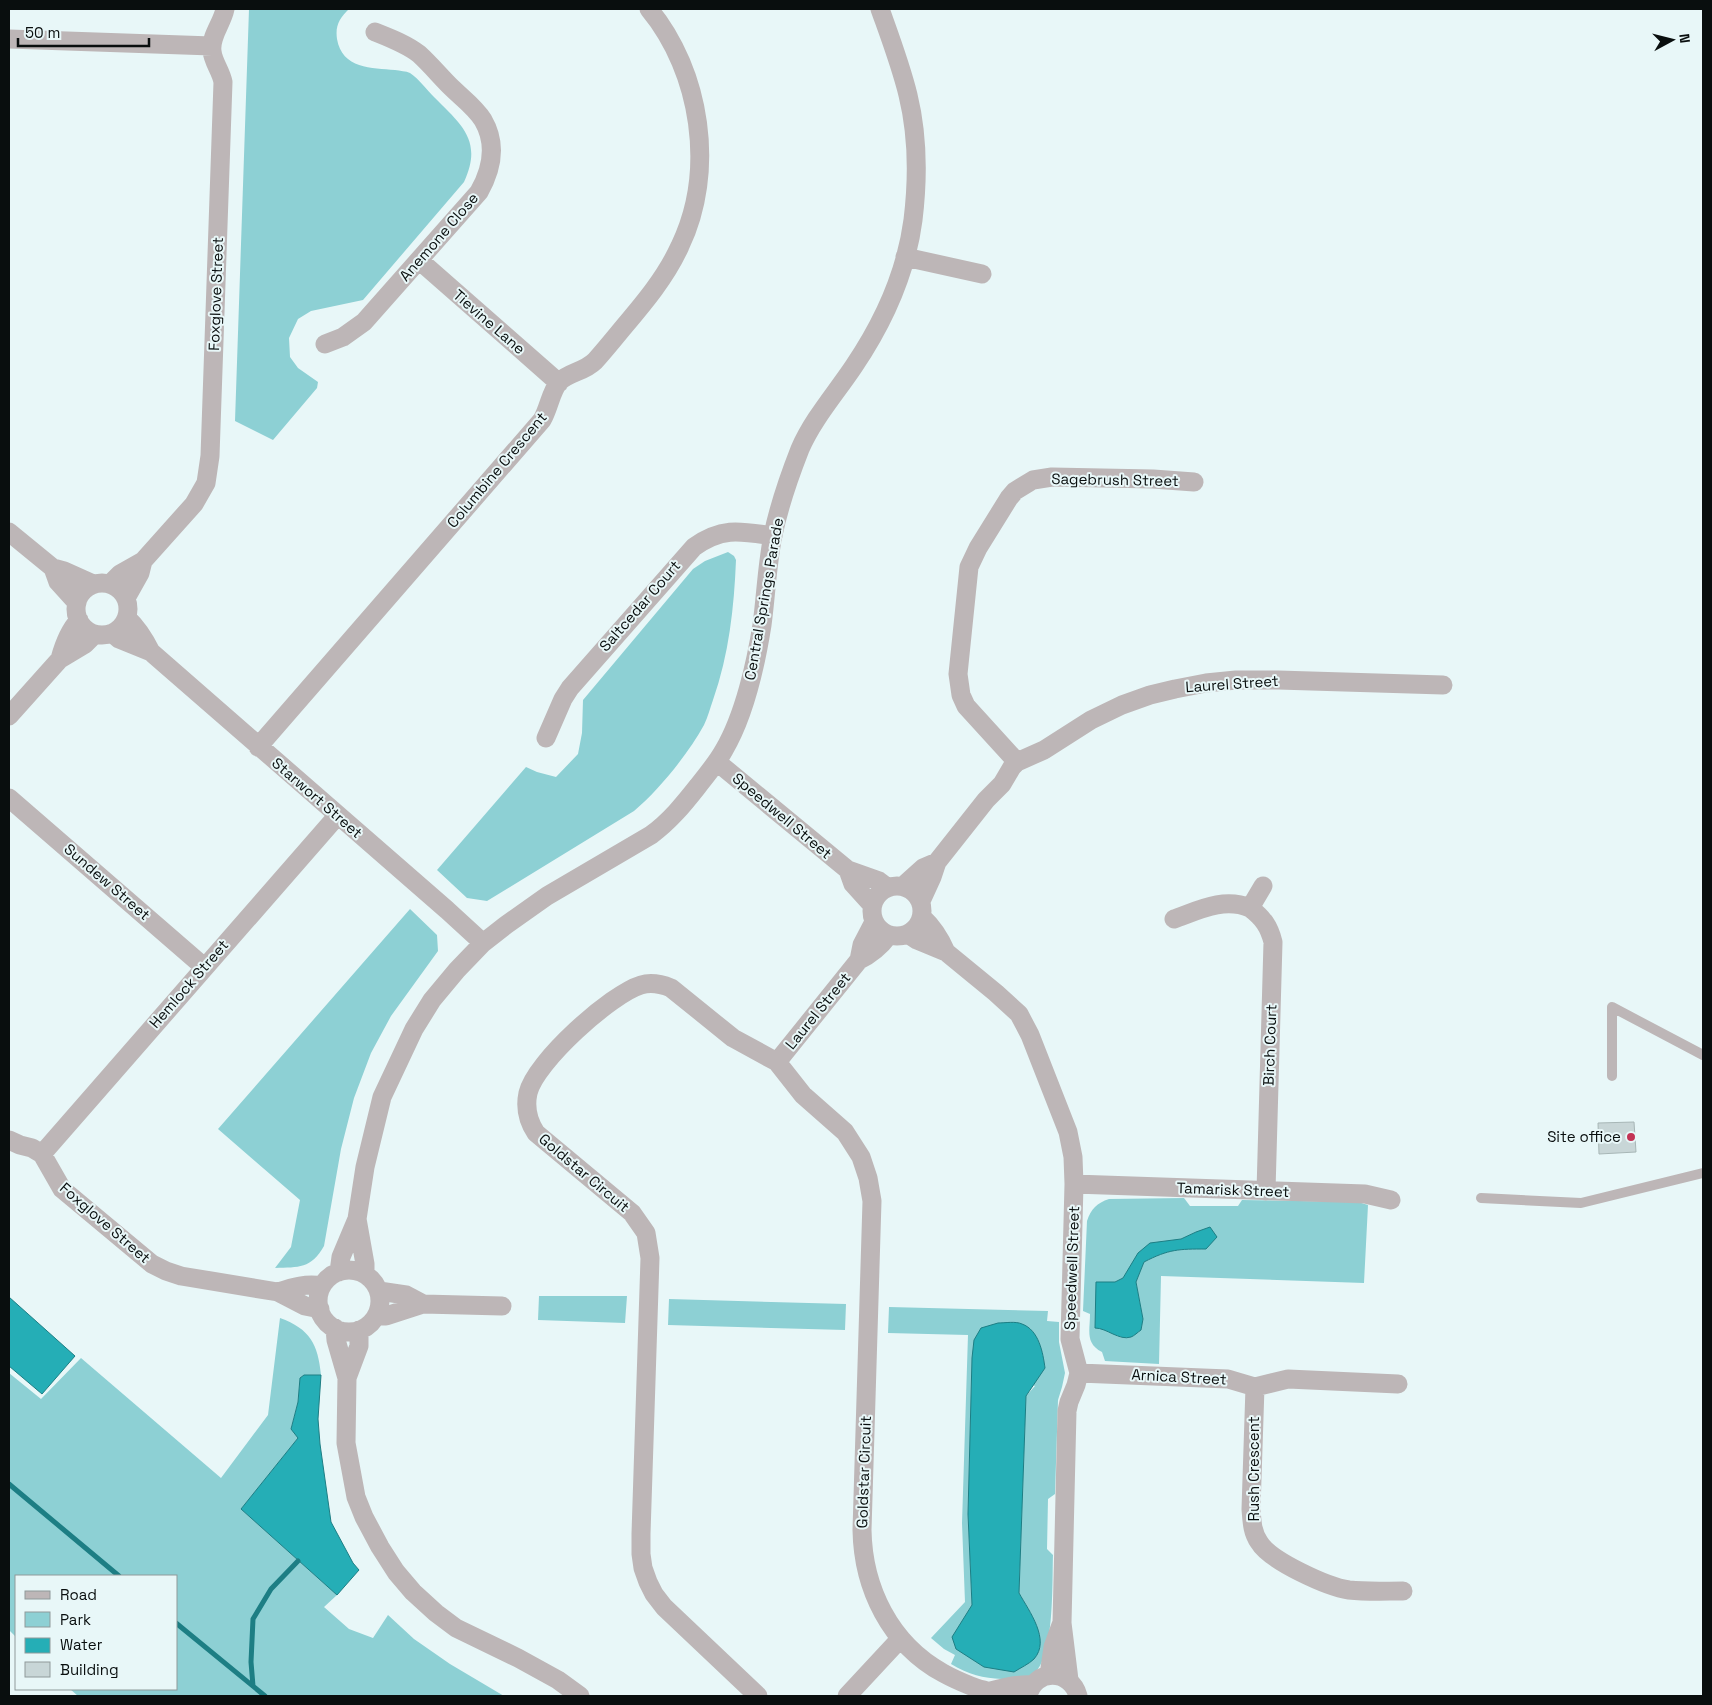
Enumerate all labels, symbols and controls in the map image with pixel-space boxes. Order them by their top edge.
scale bar [18,15,149,47]
north arrow [1647,15,1697,65]
text: 50 m [25,23,60,42]
text: N [1675,33,1694,44]
street label: Anemone Close [395,188,482,285]
street label: Foxglove Street [204,237,227,351]
street label: Tievine Lane [449,285,529,358]
street label: Columbine Crescent [443,408,551,532]
street label: Sagebrush Street [1051,469,1179,490]
street label: Central Springs Parade [740,516,787,682]
street label: Saltcedar Court [595,556,684,655]
street label: Laurel Street [1185,671,1279,696]
street label: Starwort Street [268,753,367,842]
street label: Speedwell Street [729,768,836,863]
street label: Sundew Street [60,839,154,924]
street label: Hemlock Street [145,935,232,1032]
street label: Laurel Street [781,968,854,1053]
street label: Birch Court [1259,1004,1280,1086]
place label: Site office [1547,1127,1621,1146]
street label: Goldstar Circuit [535,1129,634,1216]
marker: Site office [1625,1131,1637,1143]
street label: Foxglove Street [56,1178,155,1267]
street label: Tamarisk Street [1176,1178,1290,1201]
street label: Speedwell Street [1060,1206,1083,1330]
street label: Arnica Street [1131,1365,1227,1388]
street label: Goldstar Circuit [852,1415,875,1529]
street label: Rush Crescent [1244,1416,1263,1522]
legend [15,1575,178,1690]
text: Road [60,1585,97,1604]
text: Park [60,1610,91,1629]
text: Water [60,1635,103,1654]
text: Building [60,1660,119,1679]

